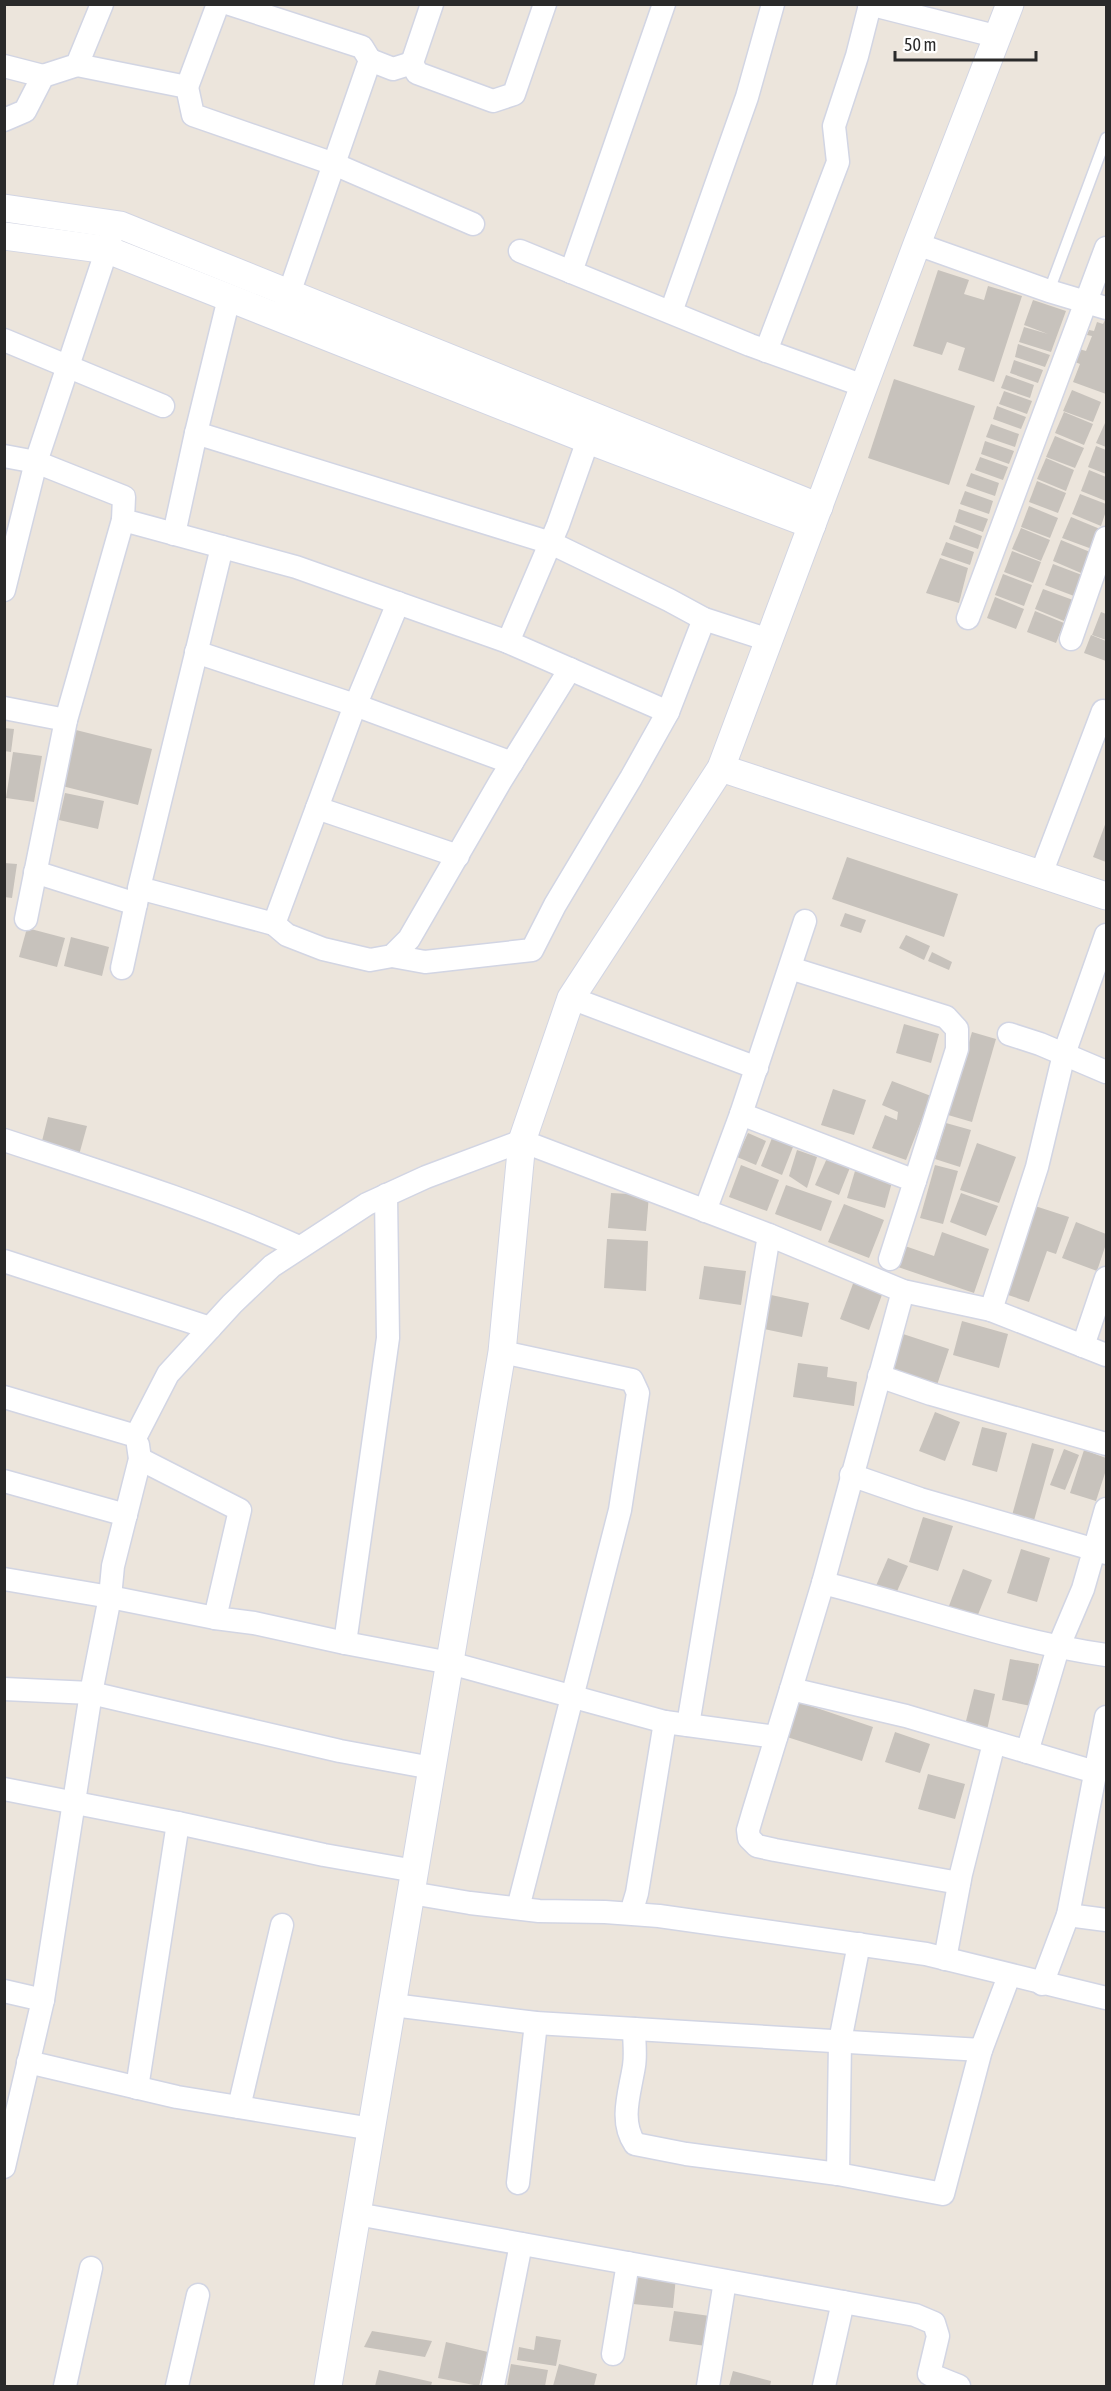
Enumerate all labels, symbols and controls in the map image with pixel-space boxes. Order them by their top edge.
scale bar [895,24,1036,62]
text: 50 m [904,34,936,55]

